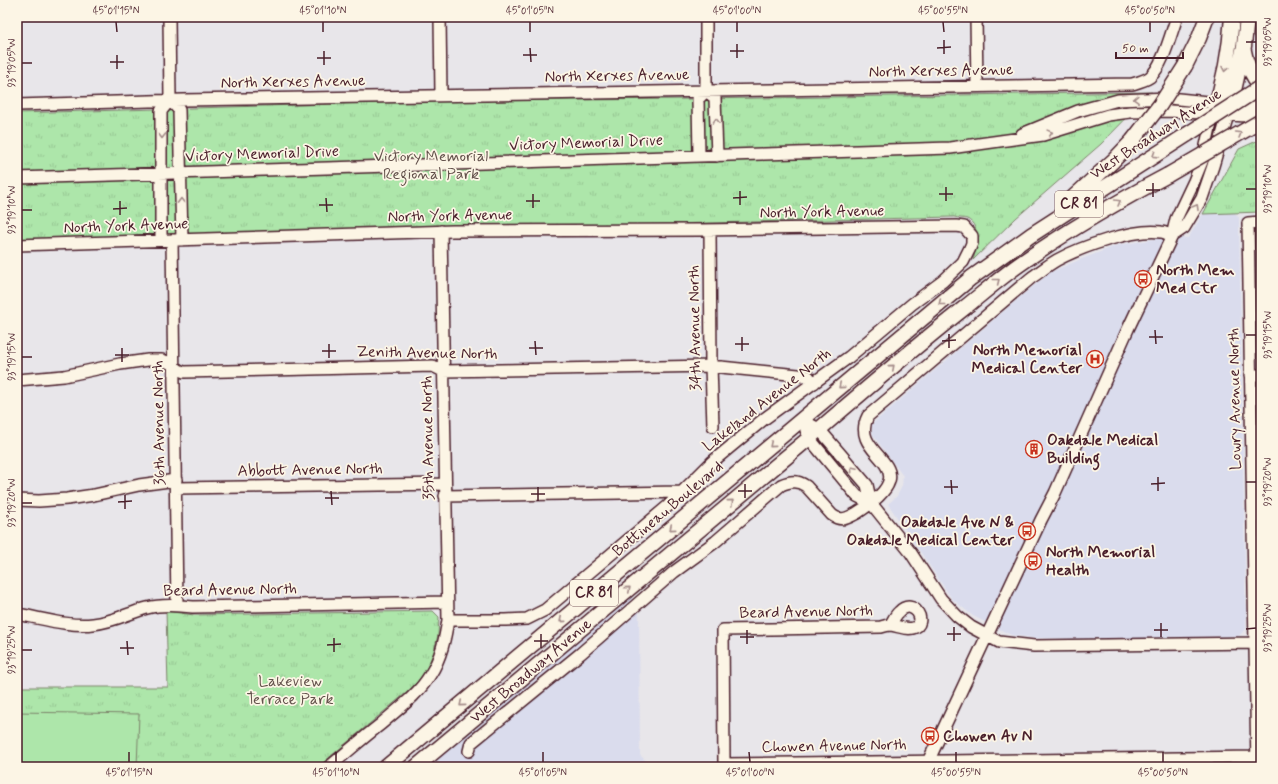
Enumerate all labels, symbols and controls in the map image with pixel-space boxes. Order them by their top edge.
text: 45°01'15"N [93,4,140,18]
text: 45°01'10"N [299,4,347,18]
text: 45°01'05"N [506,4,554,18]
text: 45°01'00"N [713,4,761,18]
text: 45°00'55"N [918,4,968,18]
text: 45°00'50"N [1125,4,1175,18]
text: 93°19'05"W [1261,18,1275,66]
scale bar [1116,34,1183,60]
text: 93°19'05"W [5,39,19,87]
text: 50 m [1122,41,1149,57]
street label: North Xerxes Avenue [868,59,1014,83]
street label: North Xerxes Avenue [544,64,690,88]
one-way arrow [1222,66,1230,73]
street label: North Xerxes Avenue [220,70,366,94]
street label: West Broadway Avenue [1086,83,1226,184]
one-way arrow [1133,94,1139,103]
one-way arrow [711,118,720,124]
one-way arrow [1047,129,1054,138]
street label: Victory Memorial Drive [509,130,663,156]
one-way arrow [1235,132,1242,139]
one-way arrow [158,133,166,139]
street label: Victory Memorial Drive [185,141,339,167]
park label: Victory Memorial Regional Park [374,146,488,186]
one-way arrow [1152,150,1159,158]
text: 93°19'10"W [1261,165,1275,213]
text: 93°19'10"W [5,186,19,234]
road number: CR 81 [1055,191,1103,217]
one-way arrow [177,198,185,204]
street label: North York Avenue [759,200,885,224]
one-way arrow [1114,200,1121,207]
street label: North York Avenue [387,204,513,228]
one-way arrow [1192,204,1199,211]
street label: North York Avenue [63,213,189,239]
place label: North Mem Med Ctr [1156,260,1235,299]
street label: 34th Avenue North [683,265,707,391]
bus stop icon: North Mem Med Ctr [1133,269,1153,289]
one-way arrow [993,279,1000,286]
one-way arrow [938,298,946,305]
text: 93°19'15"W [1261,311,1275,359]
street label: Lowry Avenue North [1223,328,1247,470]
text: 93°19'15"W [5,333,19,381]
place label: North Memorial Medical Center [972,340,1082,379]
street label: Zenith Avenue North [356,341,498,365]
street label: Lakeland Avenue North [698,343,836,457]
hospital icon: North Memorial Medical Center [1085,349,1105,369]
street label: 36th Avenue North [147,360,171,486]
one-way arrow [887,364,895,371]
street label: 35th Avenue North [416,375,440,501]
one-way arrow [839,381,846,388]
place label: Oakdale Medical Building [1047,430,1158,471]
building icon: Oakdale Medical Building [1024,439,1044,459]
one-way arrow [769,440,776,447]
street label: Bottineau Boulevard [608,456,728,562]
street label: Abbott Avenue North [237,458,383,482]
text: 93°19'20"W [1261,458,1275,506]
one-way arrow [851,467,858,474]
text: 93°19'20"W [5,479,19,527]
one-way arrow [726,500,734,507]
place label: Oakdale Ave N & Oakdale Medical Center [847,512,1014,551]
bus stop icon: Oakdale Ave N & Oakdale Medical Center [1017,521,1037,541]
one-way arrow [669,523,677,530]
place label: North Memorial Health [1046,542,1155,581]
bus stop icon: North Memorial Health [1023,551,1043,571]
street label: Beard Avenue North [163,578,297,602]
road number: CR 81 [570,580,618,606]
one-way arrow [623,586,630,593]
street label: Beard Avenue North [739,600,873,624]
text: 93°19'25"W [1261,604,1275,652]
street label: West Broadway Avenue [466,613,597,728]
one-way arrow [559,616,566,623]
text: 93°19'25"W [5,626,19,674]
park label: Lakeview Terrace Park [247,671,334,710]
one-way arrow [459,699,467,706]
bus stop icon: Chowen Av N [920,726,940,746]
place label: Chowen Av N [943,726,1033,747]
street label: Chowen Avenue North [761,734,907,758]
text: 45°01'15"N [106,766,153,780]
text: 45°01'10"N [312,766,360,780]
text: 45°01'05"N [519,766,567,780]
text: 45°01'00"N [726,766,774,780]
text: 45°00'55"N [931,766,981,780]
text: 45°00'50"N [1138,766,1188,780]

